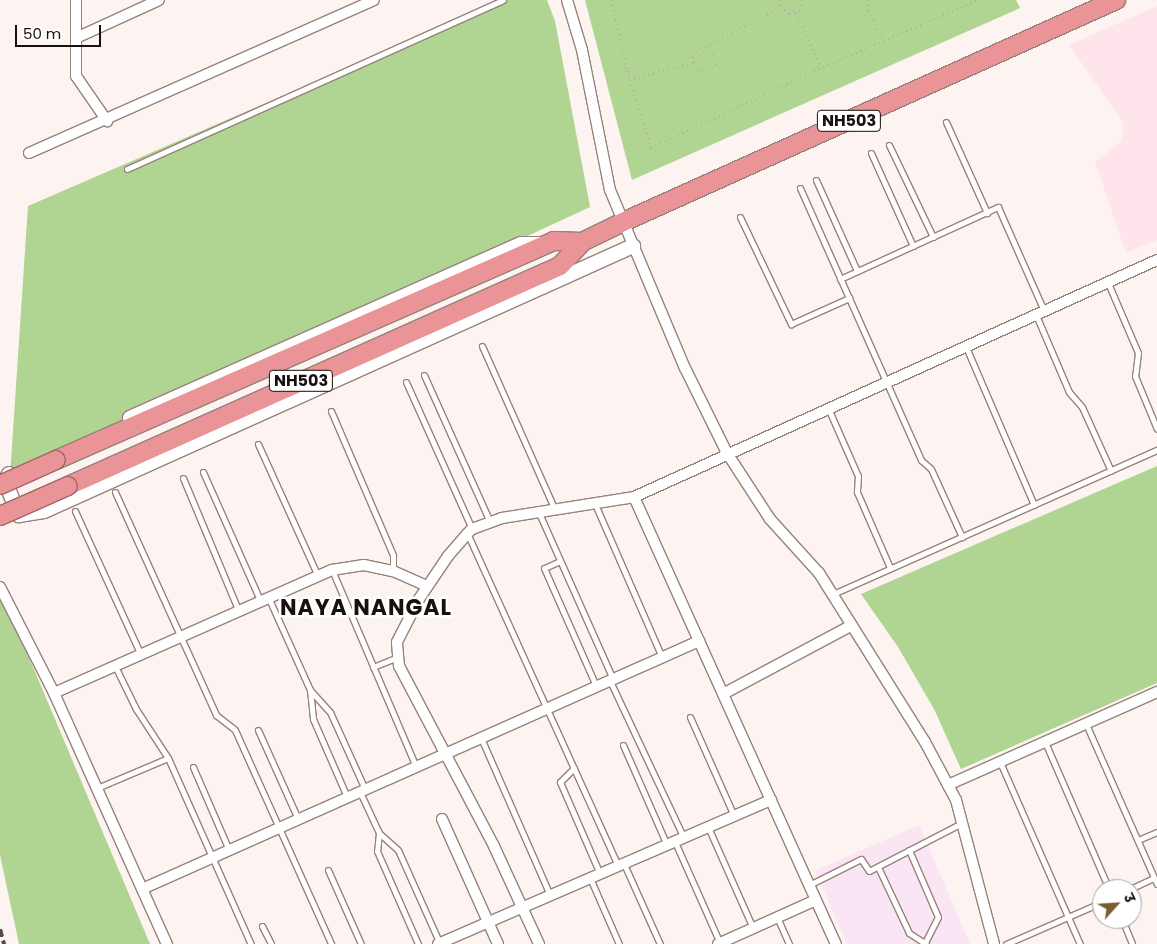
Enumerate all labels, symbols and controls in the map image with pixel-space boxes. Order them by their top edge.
scale bar [18,15,104,47]
text: 50 m [23,23,61,44]
road number: NH503 [816,108,882,134]
road number: NH503 [268,368,334,394]
district label: NAYA NANGAL [279,595,453,621]
north arrow [1092,879,1142,929]
text: उ [1119,890,1140,906]

